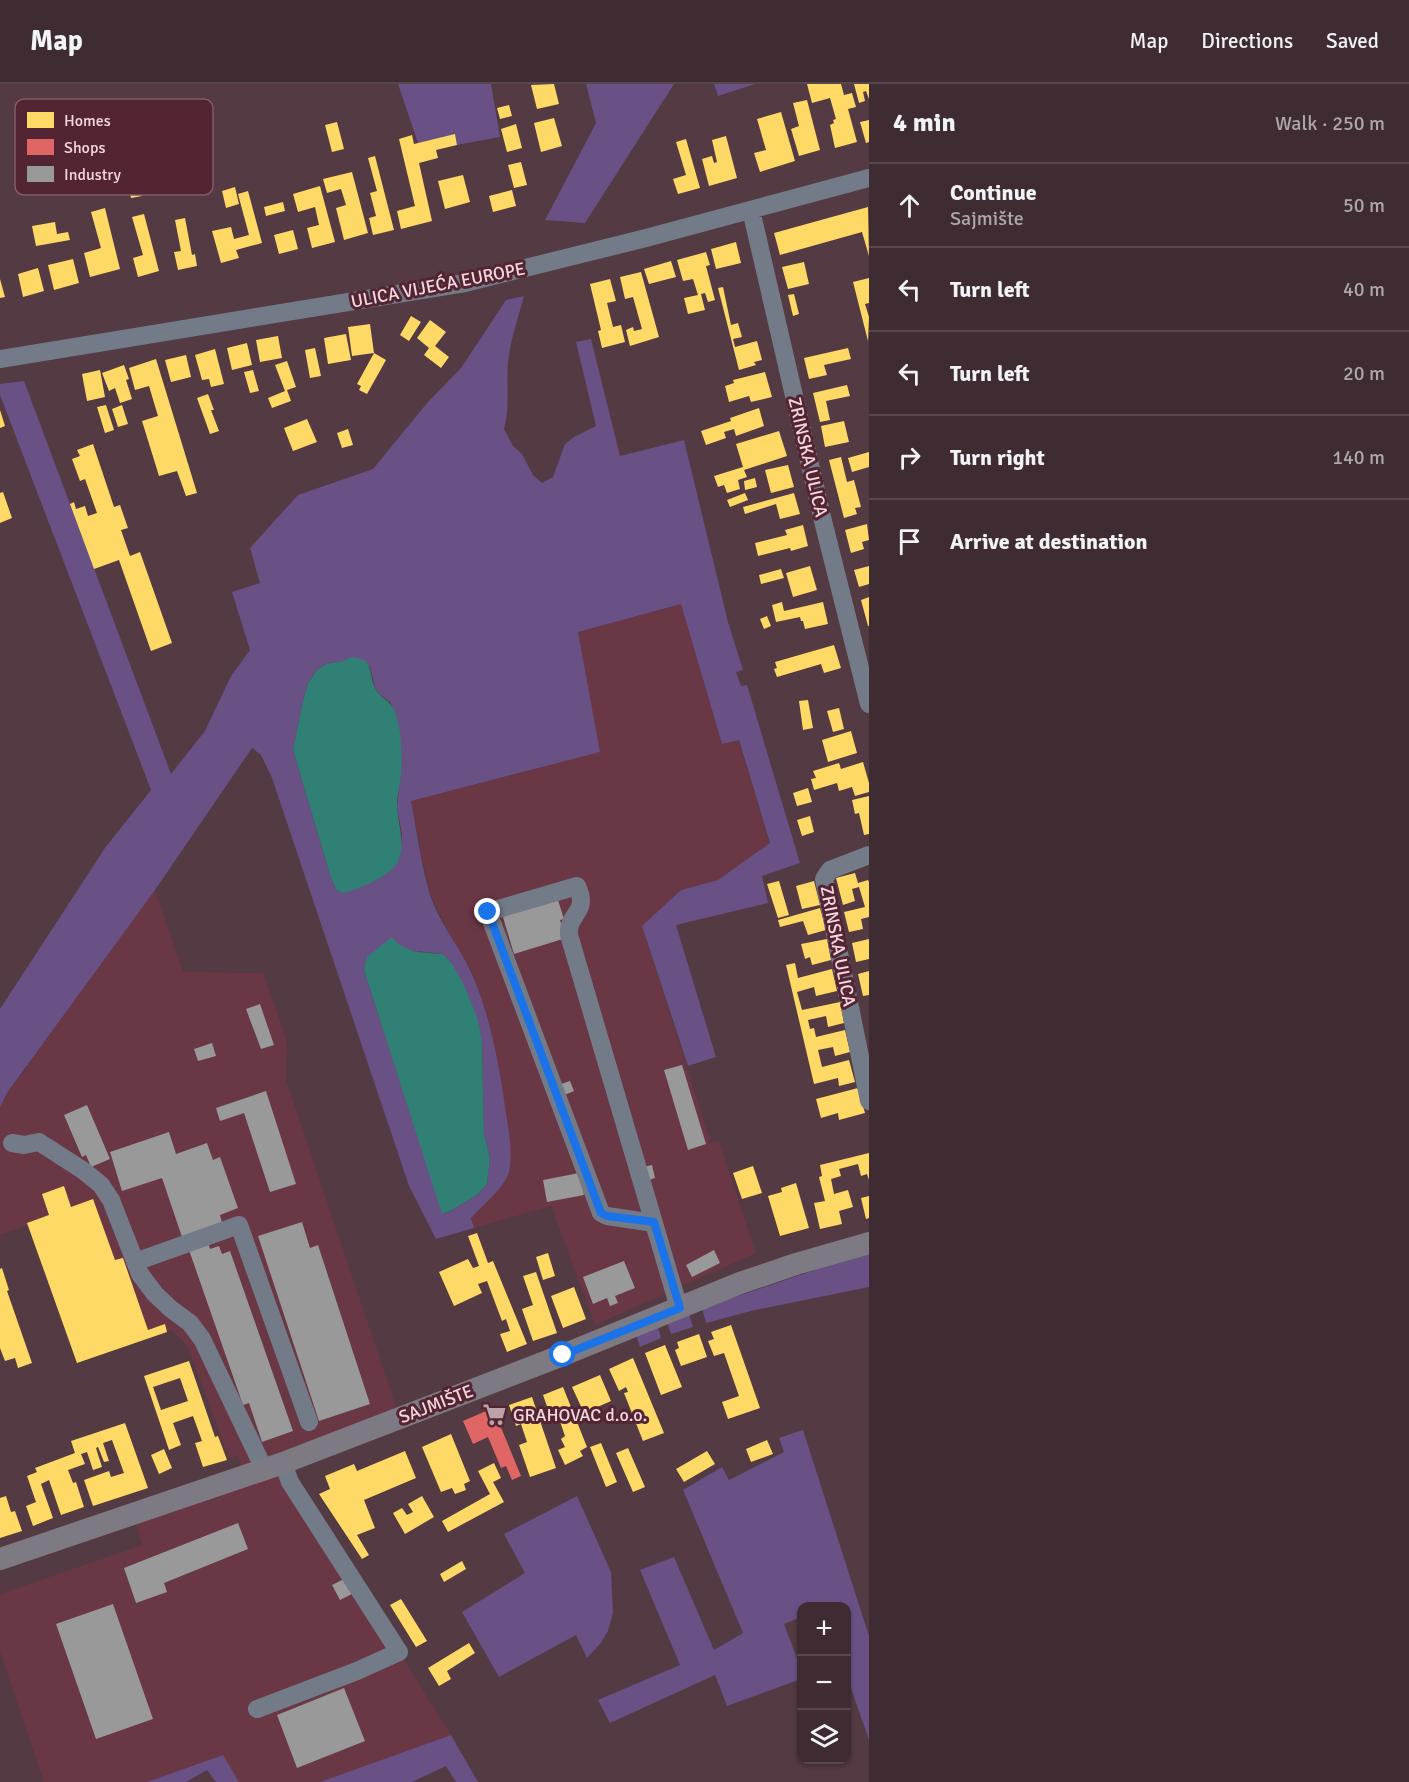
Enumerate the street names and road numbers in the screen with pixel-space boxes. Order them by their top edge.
street label: ULICA VIJEĆA EUROPE [349,257,527,313]
street label: ZRINSKA ULICA [783,395,833,519]
street label: ZRINSKA ULICA [816,884,860,1008]
street label: SAJMIŠTE [396,1380,476,1428]

